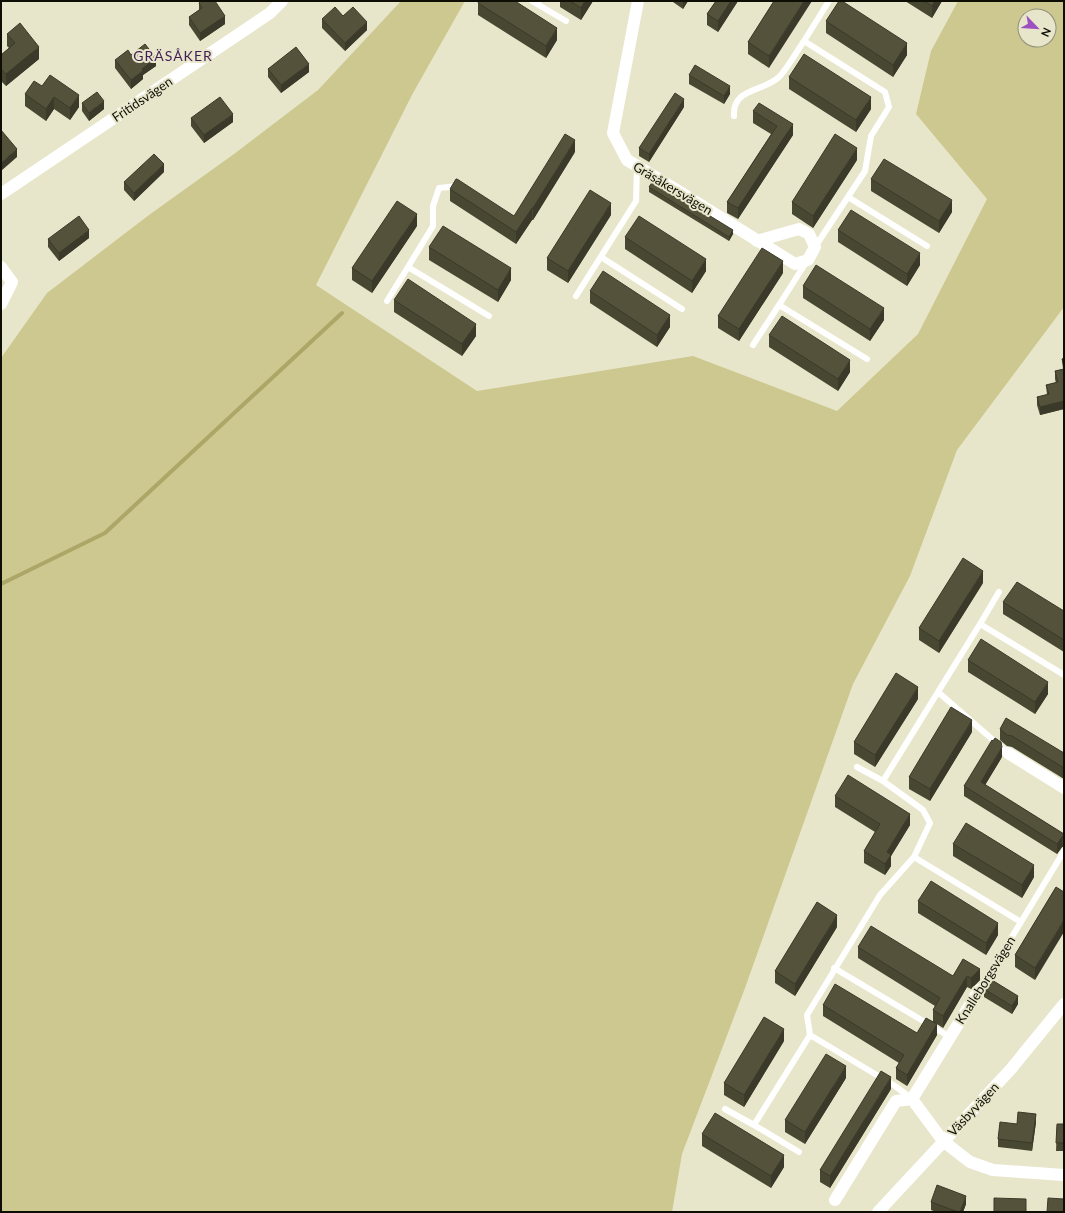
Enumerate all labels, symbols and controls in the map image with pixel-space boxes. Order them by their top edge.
north arrow [1017,8,1057,48]
text: N [1039,26,1054,39]
district label: GRÄSÅKER [133,47,213,64]
street label: Fritidsvägen [109,73,175,125]
street label: Gräsåkersvägen [630,158,716,218]
street label: Knalleborgsvägen [952,933,1018,1027]
street label: Väsbyvägen [944,1079,1002,1139]

